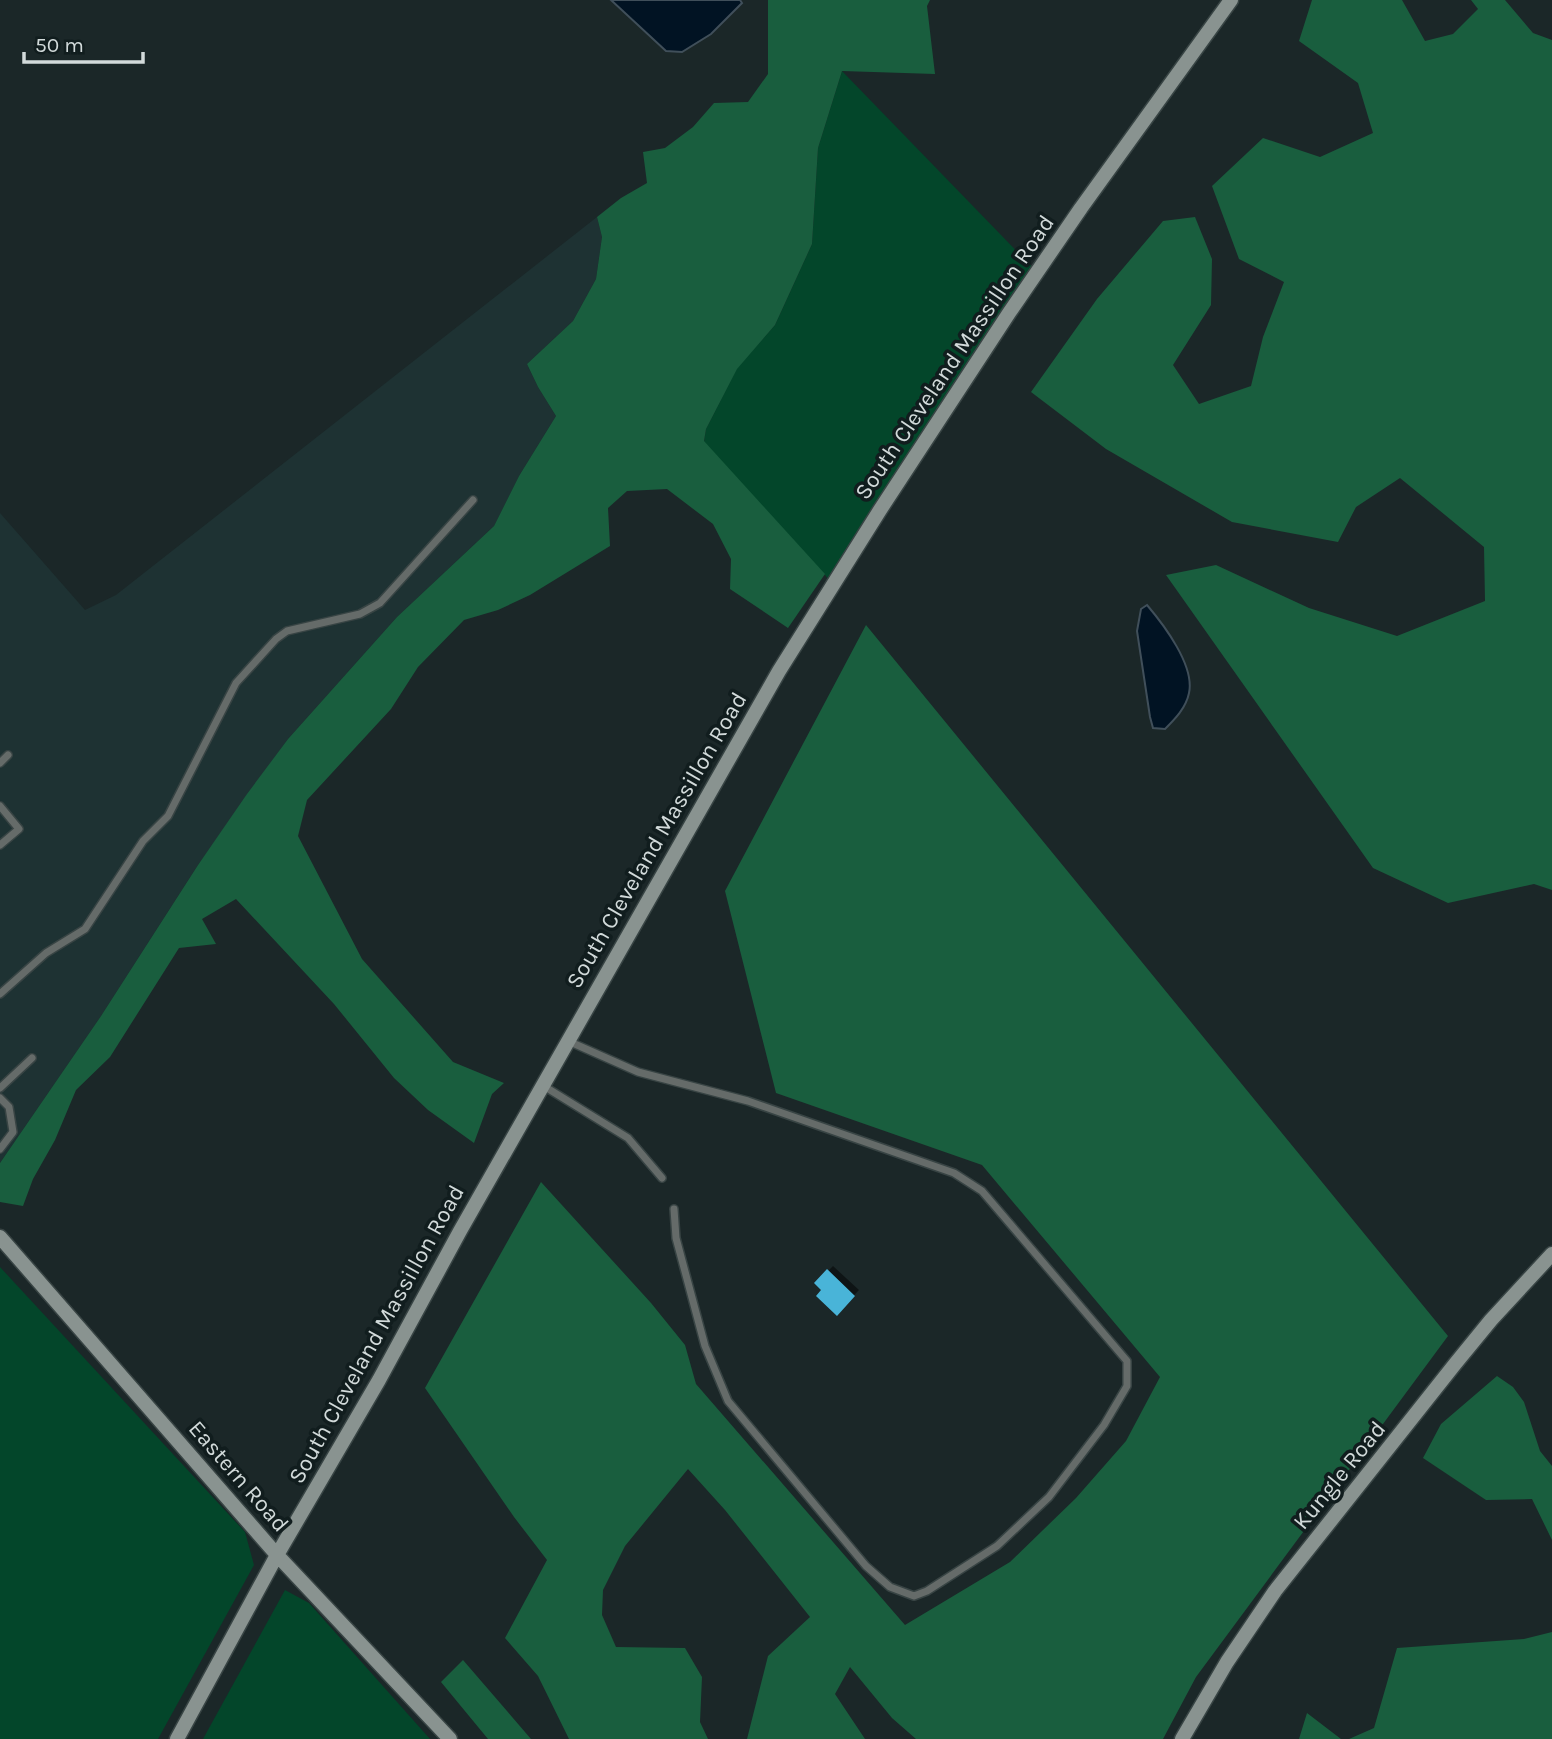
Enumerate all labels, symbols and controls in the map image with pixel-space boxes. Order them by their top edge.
scale bar [24,21,144,65]
text: 50 m [35,33,84,57]
street label: South Cleveland Massillon Road [849,210,1060,505]
street label: South Cleveland Massillon Road [560,688,752,993]
street label: South Cleveland Massillon Road [283,1180,470,1488]
street label: Eastern Road [183,1415,294,1538]
street label: Kungle Road [1288,1416,1391,1535]

